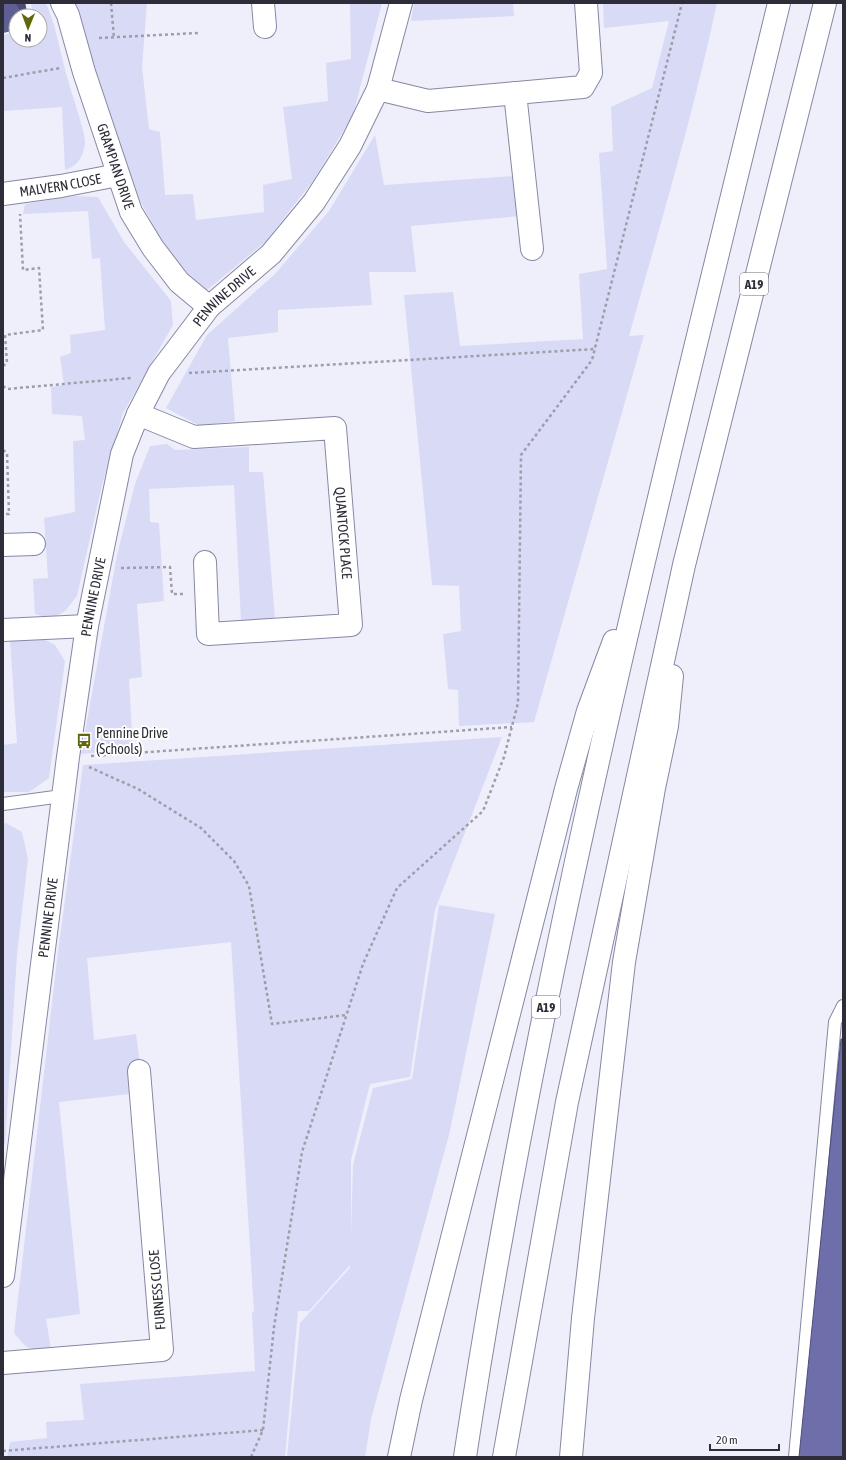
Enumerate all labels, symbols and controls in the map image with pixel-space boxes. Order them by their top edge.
north arrow [8,8,48,48]
text: N [24,32,31,44]
street label: GRAMPIAN DRIVE [94,121,137,211]
street label: MALVERN CLOSE [19,170,102,200]
street label: PENNINE DRIVE [189,263,259,329]
road number: A19 [740,273,768,295]
street label: QUANTOCK PLACE [332,486,355,579]
street label: PENNINE DRIVE [78,556,109,638]
place label: Pennine Drive (Schools) [96,725,168,757]
bus stop icon: Pennine Drive (Schools) [75,732,93,750]
street label: PENNINE DRIVE [35,877,61,959]
road number: A19 [532,996,560,1018]
street label: FURNESS CLOSE [146,1249,168,1331]
scale bar [710,1426,779,1452]
text: 20 m [716,1433,738,1447]

